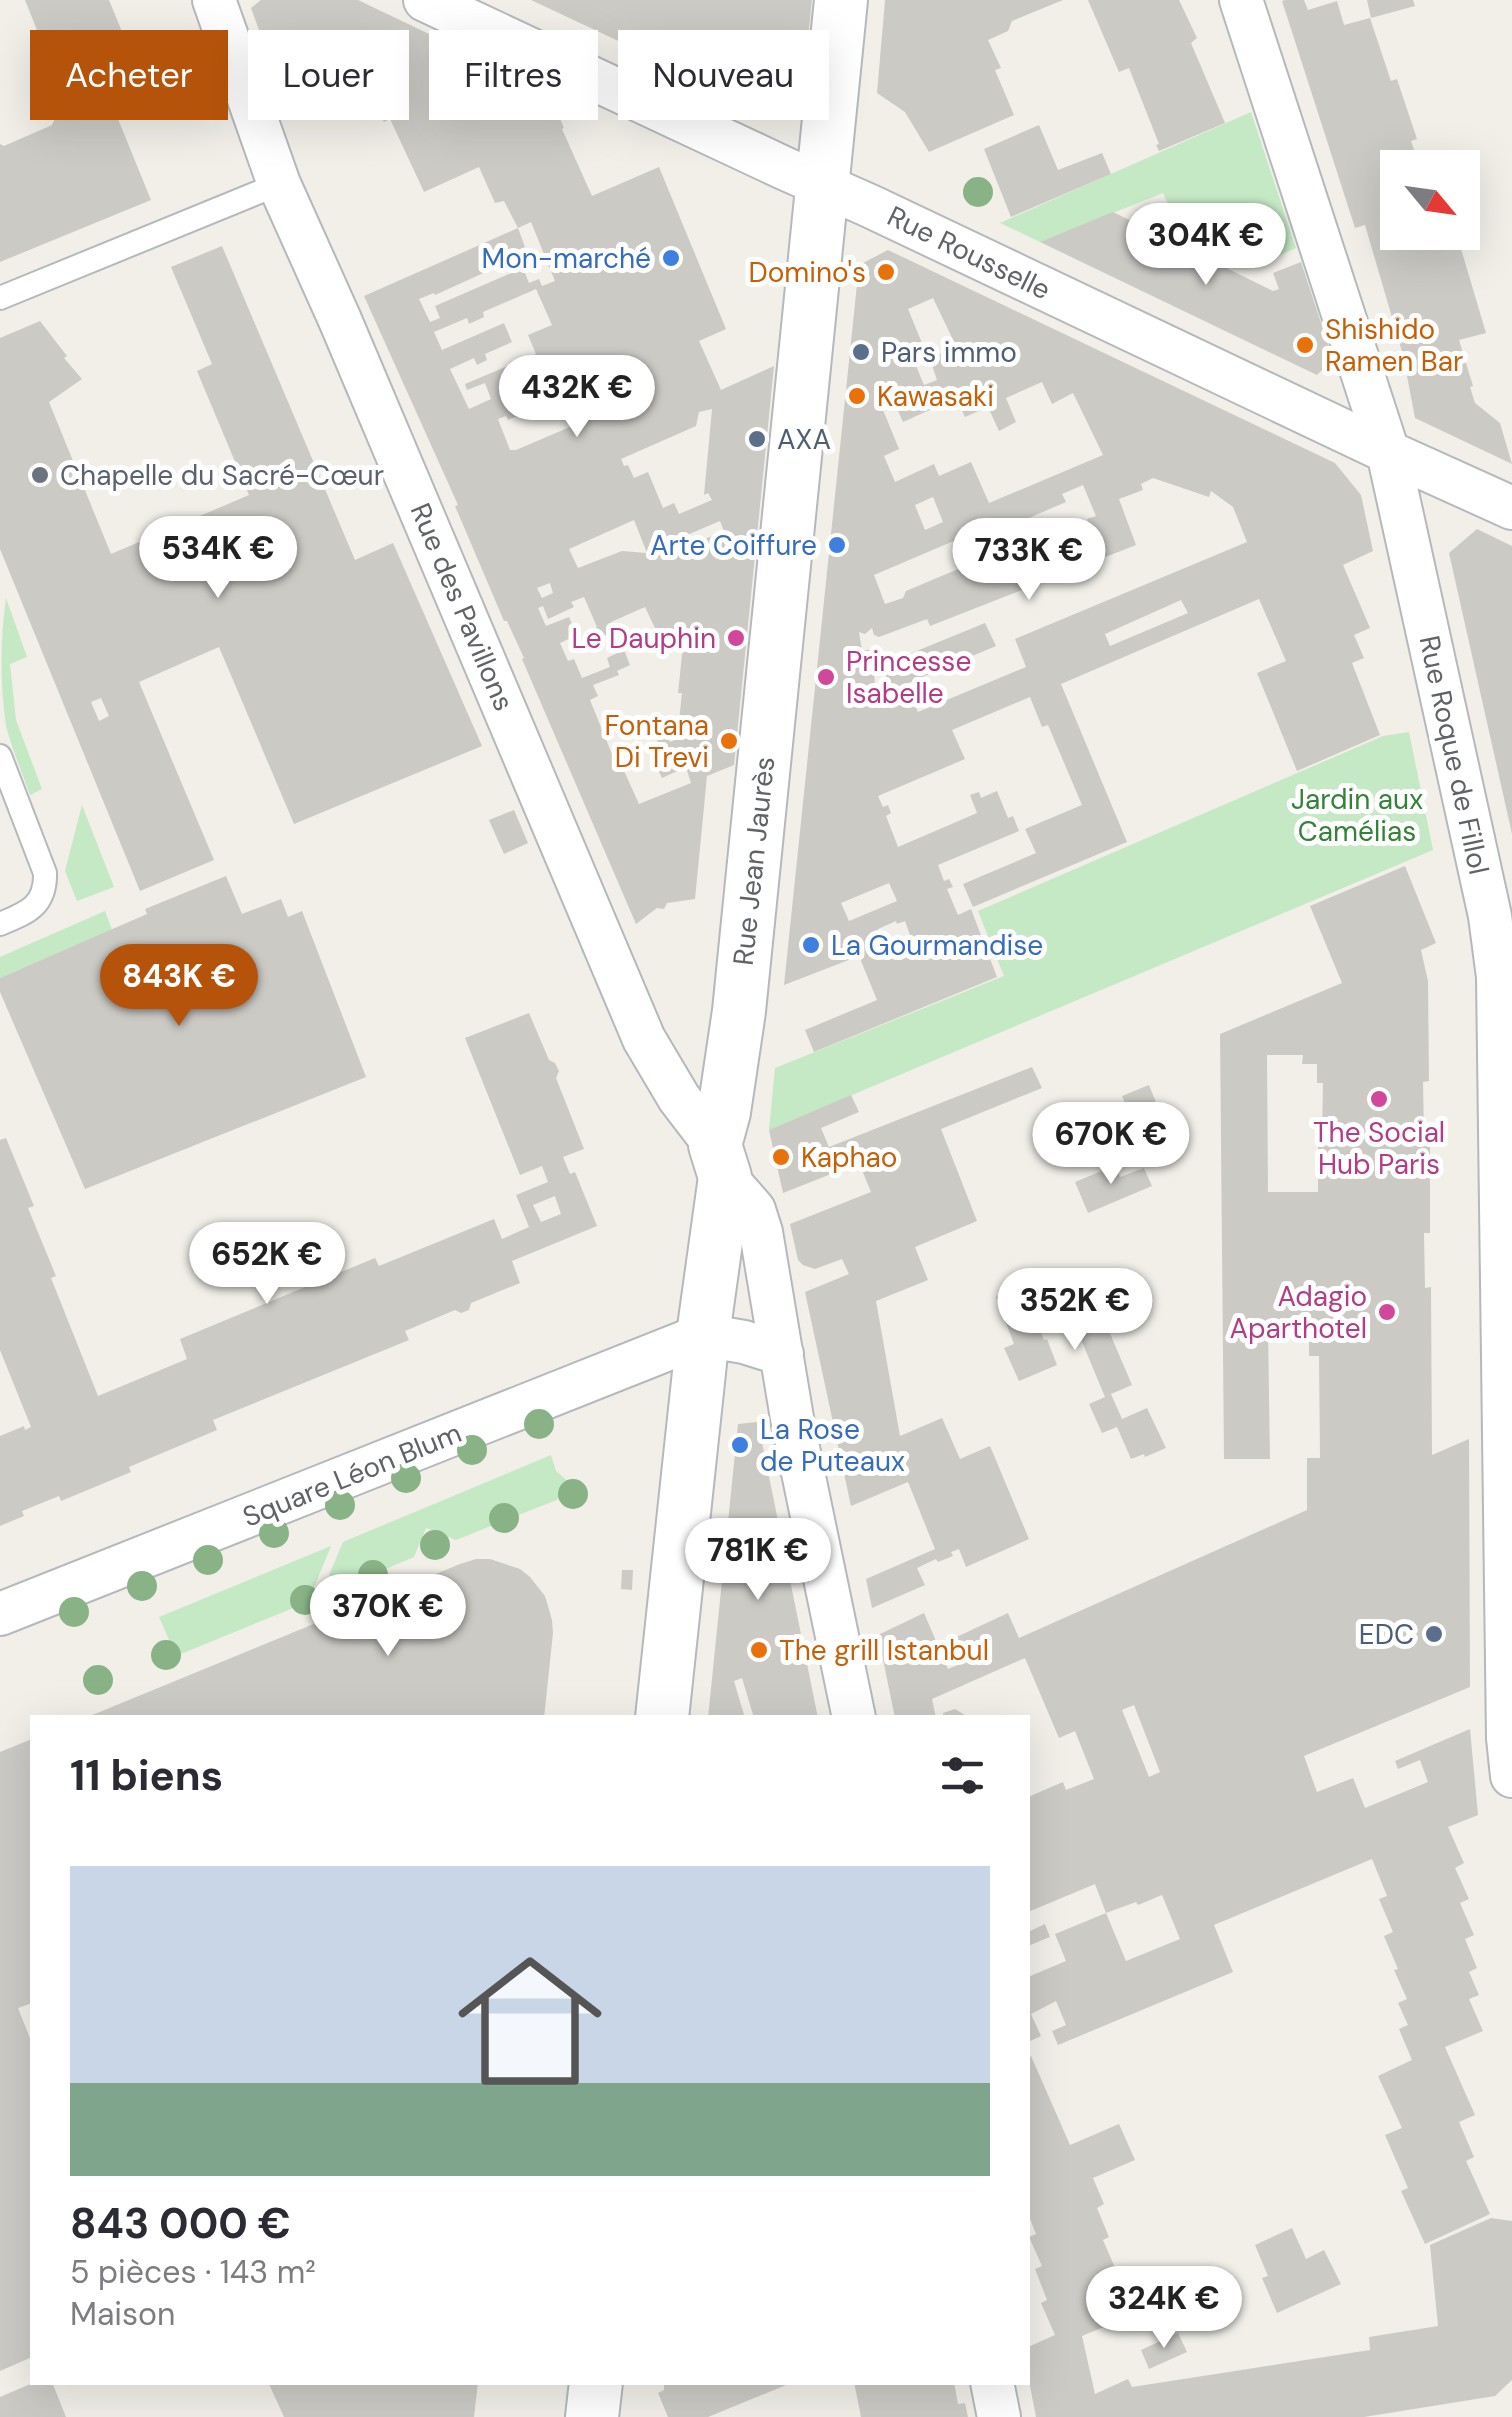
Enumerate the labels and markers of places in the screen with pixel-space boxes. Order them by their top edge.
pin: 304K € [1125,203,1287,288]
place label: Mon-marché [482,240,651,277]
marker: Mon-marché [660,247,682,269]
place label: Domino's [748,254,866,291]
marker: Domino's [875,261,897,283]
place label: Shishido Ramen Bar [1325,311,1463,380]
place label: Pars immo [881,334,1017,371]
marker: Shishido Ramen Bar [1294,334,1316,356]
marker: Pars immo [850,341,872,363]
pin: 432K € [496,355,658,440]
place label: Kawasaki [877,378,994,415]
marker: Kawasaki [846,385,868,407]
place label: AXA [777,421,831,458]
marker: AXA [746,428,768,450]
place label: Chapelle du Sacré-Cœur [60,457,384,494]
marker: Chapelle du Sacré-Cœur [29,464,51,486]
pin: 534K € [137,516,299,601]
pin: 733K € [948,518,1110,603]
place label: Arte Coiffure [650,527,817,564]
marker: Arte Coiffure [826,534,848,556]
place label: Le Dauphin [572,620,716,657]
marker: Le Dauphin [725,627,747,649]
place label: Princesse Isabelle [846,643,971,712]
marker: Princesse Isabelle [815,666,837,688]
place label: Fontana Di Trevi [604,707,709,776]
marker: Fontana Di Trevi [718,730,740,752]
place label: La Gourmandise [831,927,1043,964]
marker: La Gourmandise [800,934,822,956]
pin: 843K € [98,944,260,1029]
marker: The Social Hub Paris [1368,1088,1390,1110]
pin: 670K € [1030,1102,1192,1187]
place label: The Social Hub Paris [1313,1114,1445,1183]
place label: Kaphao [801,1139,897,1176]
marker: Kaphao [770,1146,792,1168]
pin: 652K € [186,1222,348,1307]
pin: 352K € [994,1268,1156,1353]
place label: Adagio Aparthotel [1229,1278,1367,1347]
marker: Adagio Aparthotel [1376,1301,1398,1323]
place label: La Rose de Puteaux [760,1411,905,1480]
marker: La Rose de Puteaux [729,1434,751,1456]
pin: 781K € [677,1518,839,1603]
pin: 370K € [307,1574,469,1659]
place label: EDC [1359,1616,1414,1653]
marker: EDC [1423,1623,1445,1645]
place label: The grill Istanbul [779,1632,989,1669]
marker: The grill Istanbul [748,1639,770,1661]
pin: 324K € [1083,2266,1245,2351]

